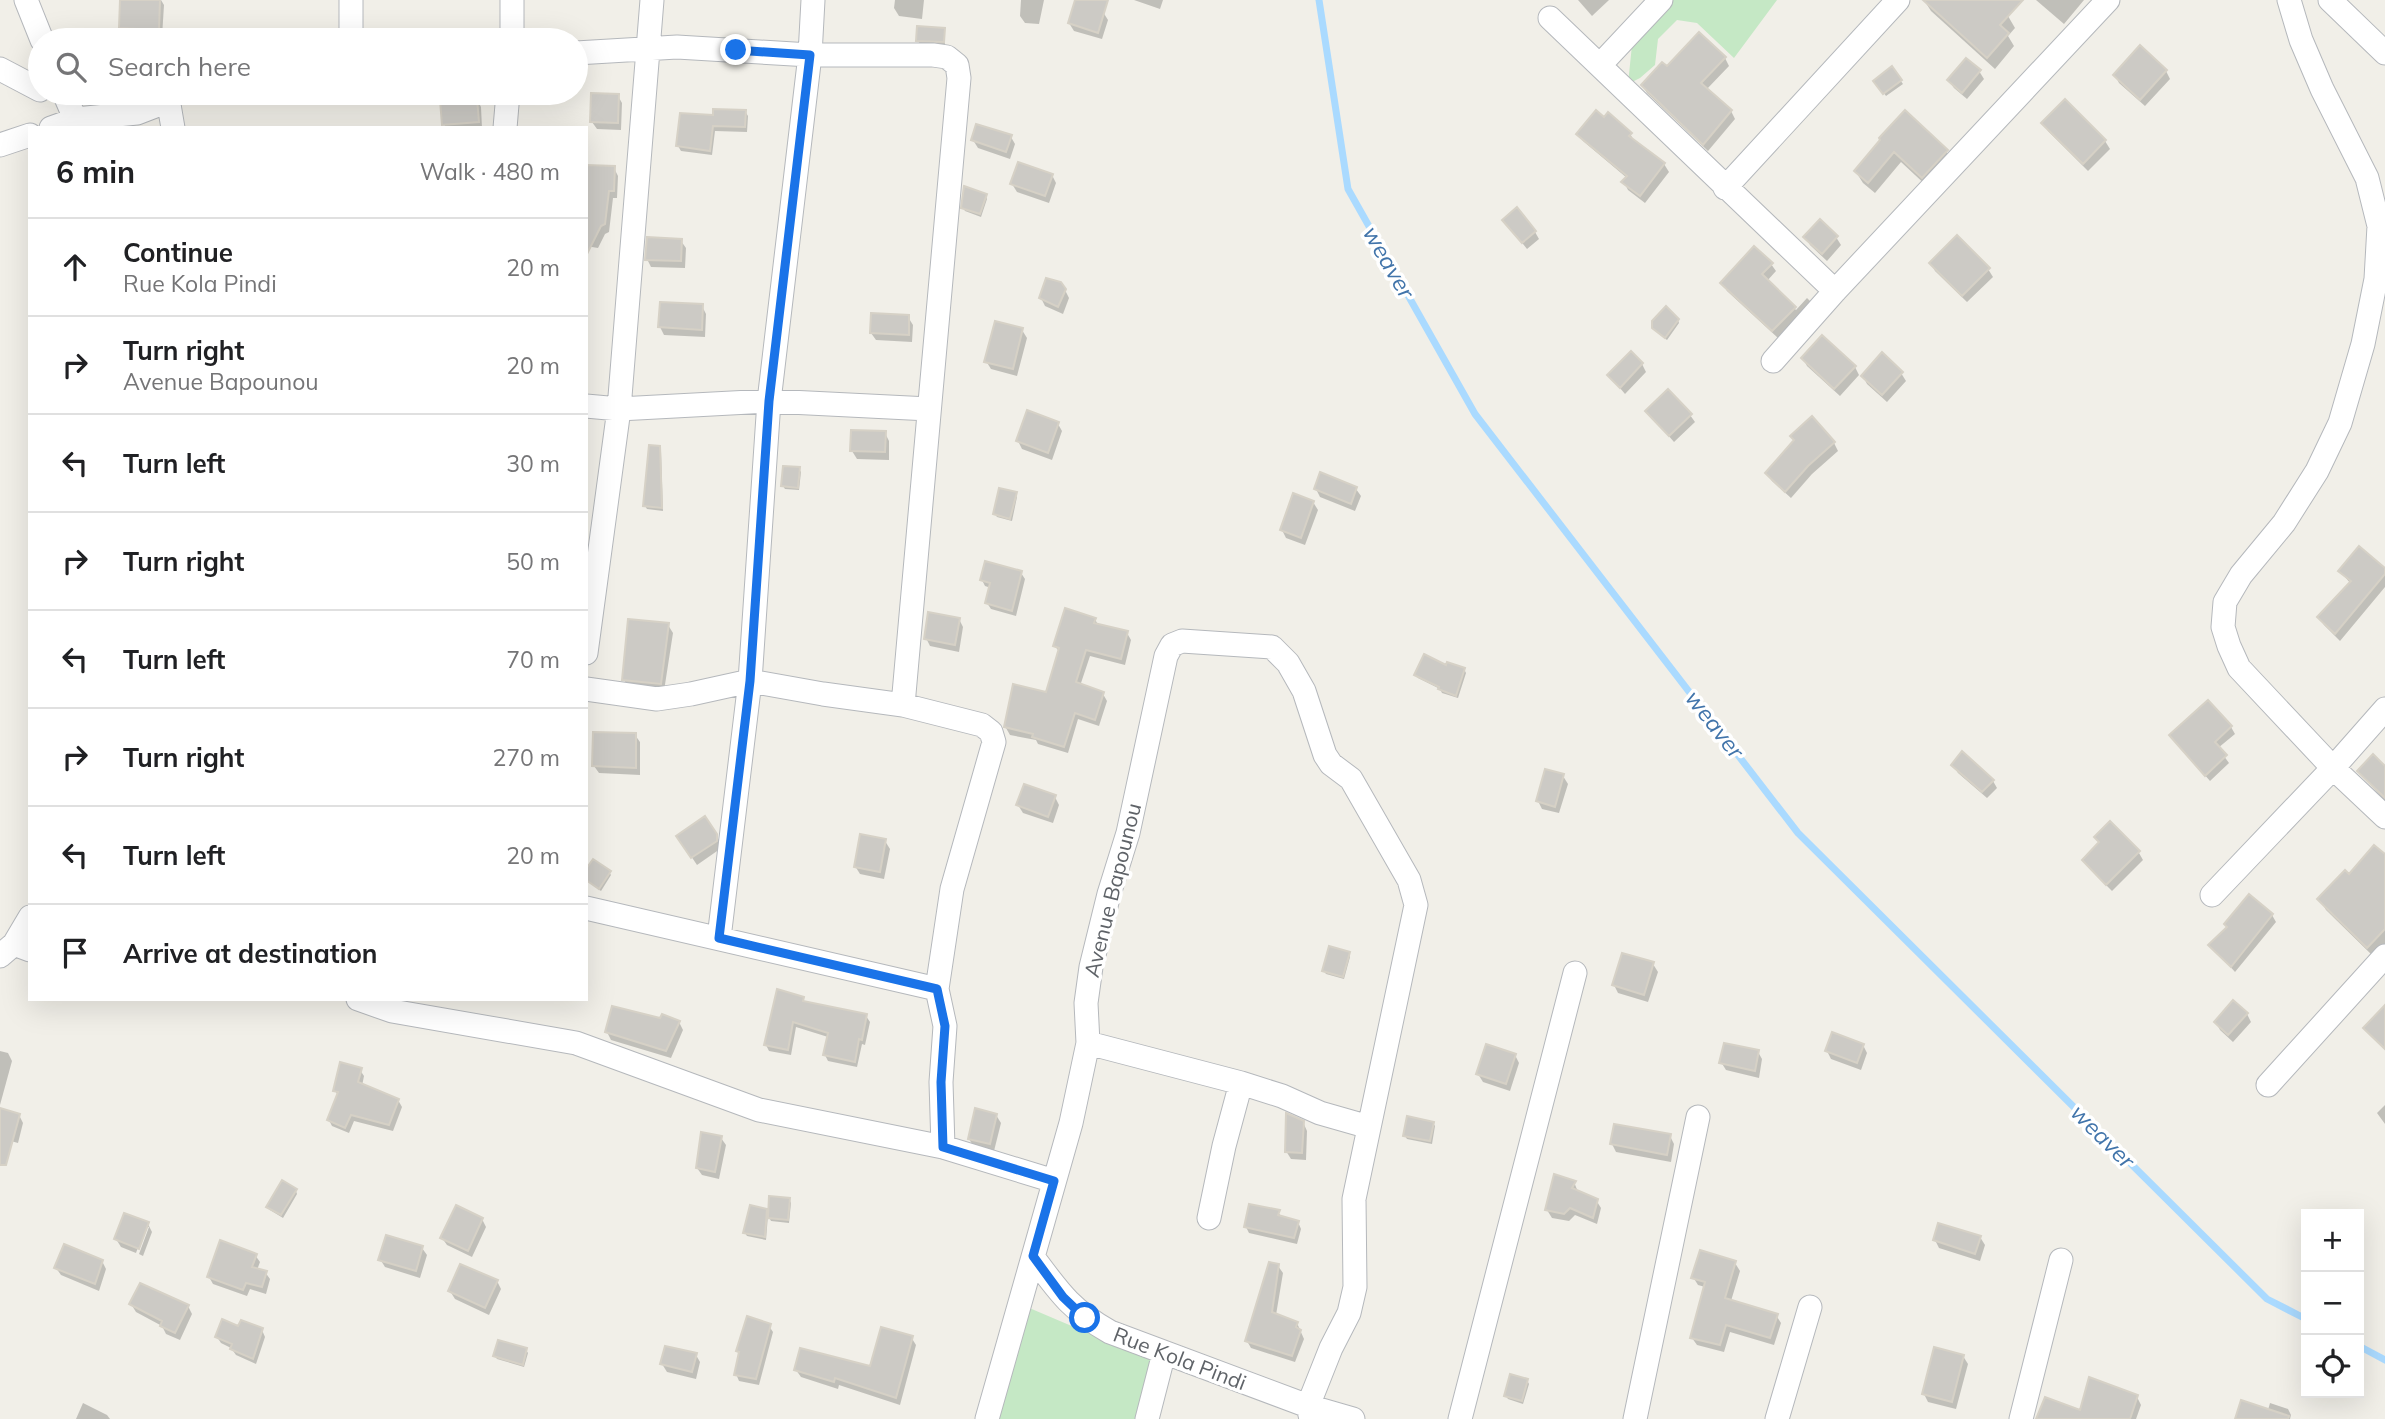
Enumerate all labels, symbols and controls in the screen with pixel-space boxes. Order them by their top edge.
search box [28,28,588,105]
route end [720,34,751,65]
icon: search [52,48,90,86]
text: Search here [108,50,251,83]
text: 6 min [56,153,135,191]
text: Walk · 480 m [420,157,560,186]
water label: weaver [1357,221,1422,305]
text: Continue [123,236,233,269]
icon: ahead [56,248,94,286]
text: 20 m [506,253,560,282]
text: Rue Kola Pindi [123,269,277,298]
text: Turn right [123,334,244,367]
icon: right [56,346,94,384]
text: 20 m [506,351,560,380]
text: Avenue Bapounou [123,367,319,396]
icon: left [56,444,94,482]
text: Turn left [123,447,225,480]
text: 30 m [506,449,560,478]
icon: right [56,542,94,580]
text: Turn right [123,545,244,578]
text: 50 m [506,547,560,576]
icon: left [56,640,94,678]
text: Turn left [123,643,225,676]
text: 70 m [506,645,560,674]
water label: weaver [1679,684,1752,765]
icon: right [56,738,94,776]
text: Turn right [123,741,244,774]
text: 270 m [492,743,560,772]
street label: Avenue Bapounou [1078,800,1146,980]
icon: left [56,836,94,874]
text: Turn left [123,839,225,872]
text: 20 m [506,841,560,870]
icon: arrive [56,934,94,972]
text: Arrive at destination [123,937,378,970]
water label: weaver [2065,1098,2142,1175]
map controls [2301,1209,2364,1398]
button: + [2301,1209,2364,1272]
button: − [2301,1272,2364,1335]
route start [1069,1302,1100,1333]
street label: Rue Kola Pindi [1110,1321,1250,1395]
button: locate [2301,1335,2364,1398]

